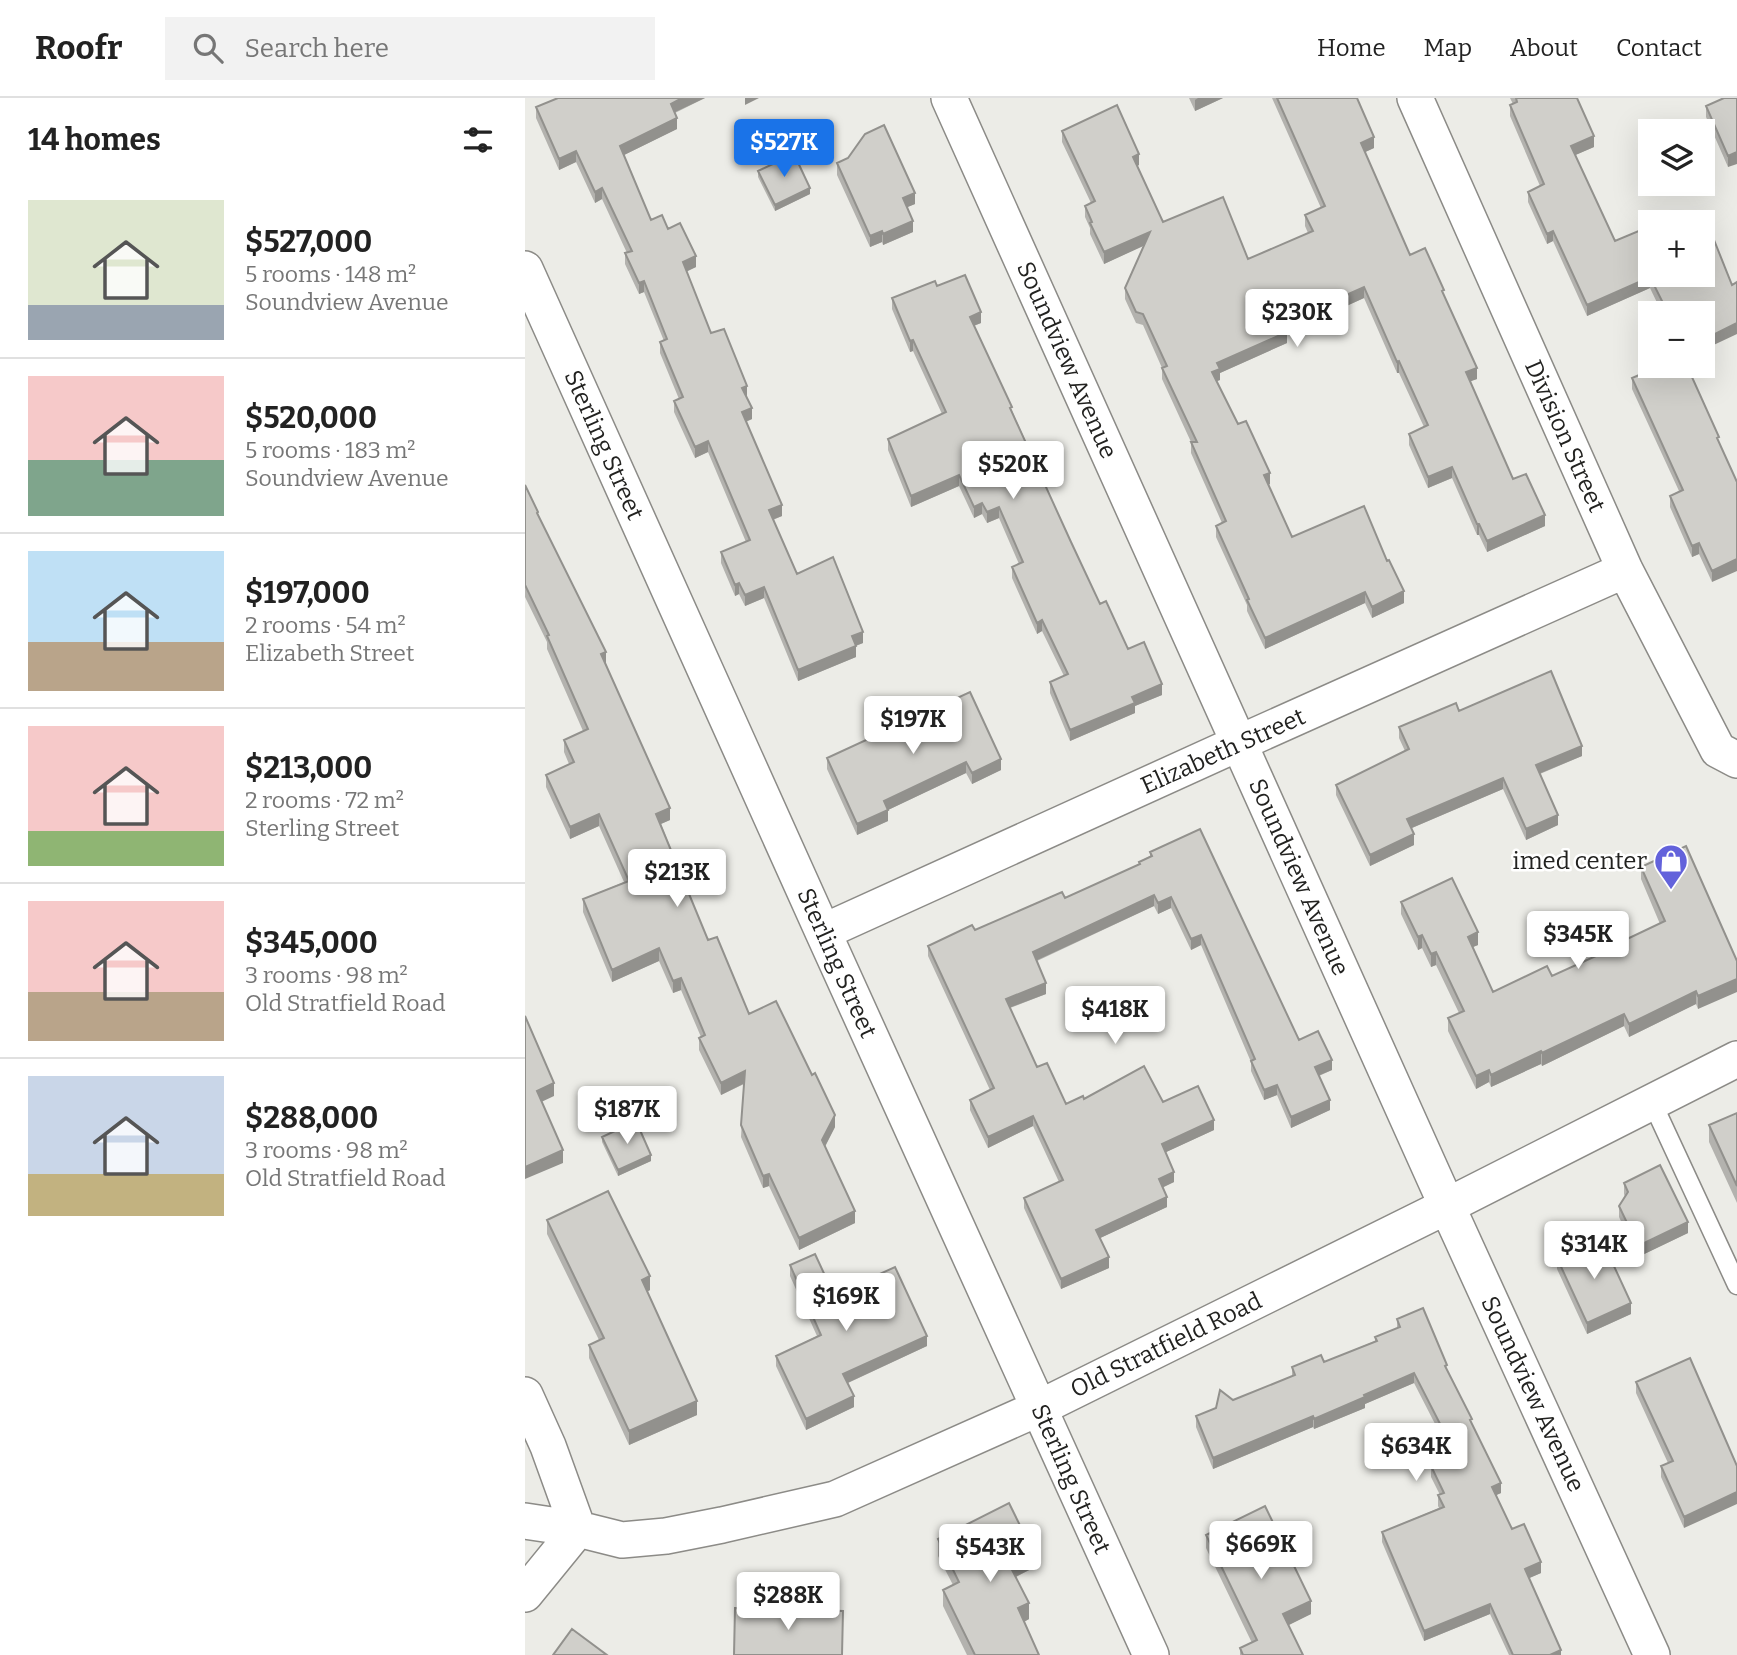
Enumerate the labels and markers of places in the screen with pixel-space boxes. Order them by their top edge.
pin: $527K [735,120,833,179]
pin: $230K [1248,289,1346,349]
pin: $520K [964,442,1062,501]
pin: $197K [864,696,962,756]
shop icon: imed center [1652,842,1690,891]
place label: imed center [1512,847,1647,875]
pin: $213K [628,850,726,909]
pin: $345K [1529,912,1627,971]
pin: $418K [1066,986,1164,1046]
pin: $187K [578,1086,676,1146]
pin: $314K [1545,1222,1643,1281]
pin: $169K [797,1274,895,1333]
pin: $634K [1367,1424,1465,1483]
pin: $669K [1212,1522,1310,1581]
pin: $543K [941,1524,1039,1584]
pin: $288K [739,1572,837,1632]

